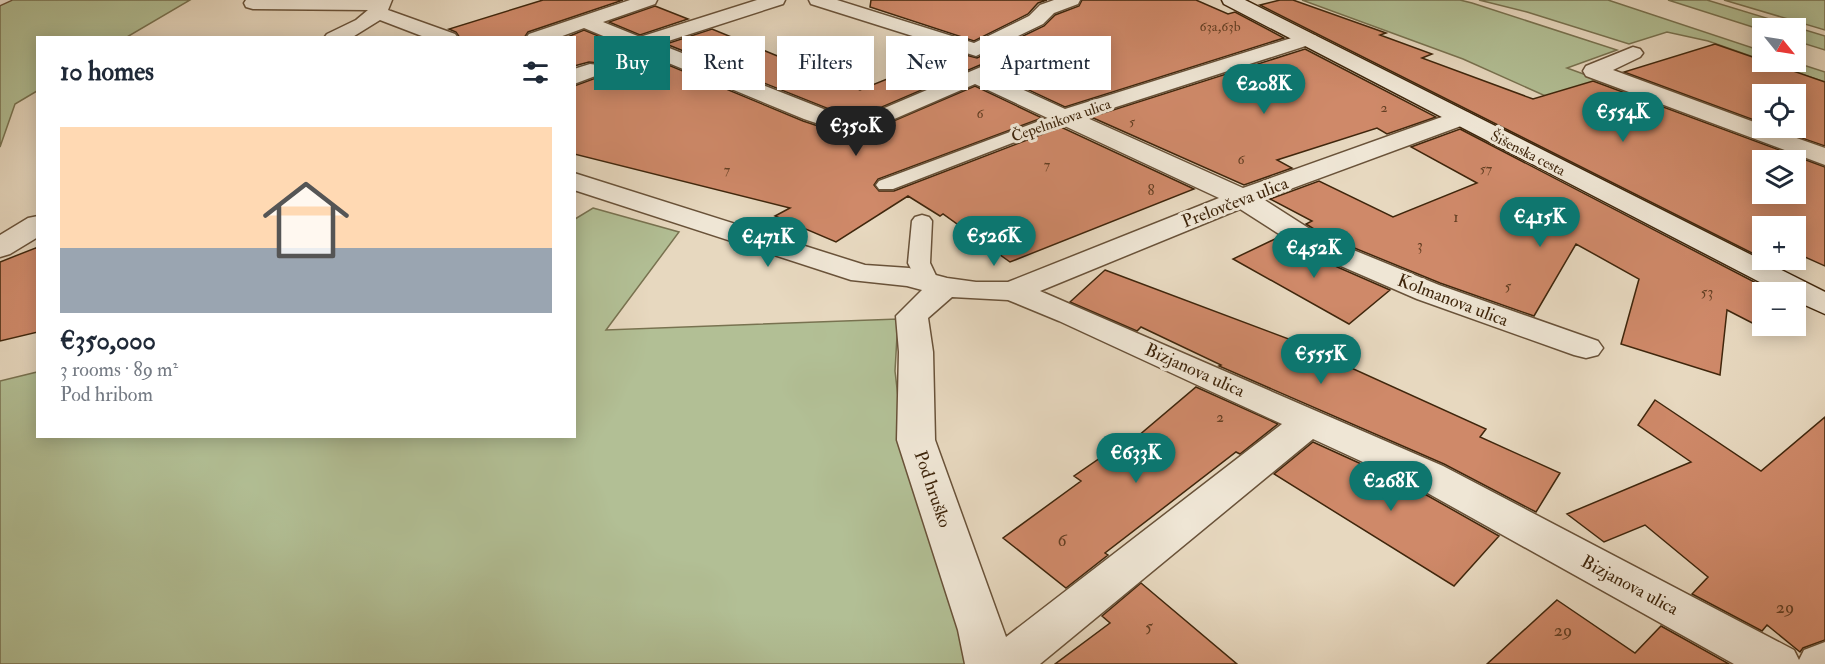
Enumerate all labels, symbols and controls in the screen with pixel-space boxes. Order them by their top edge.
house number: 63a,63b [1199,18,1241,35]
north arrow [1752,18,1806,72]
map controls [1752,18,1806,336]
chip: Buy [594,36,670,90]
chip: Rent [682,36,765,90]
chip: Filters [777,36,874,90]
chip: New [886,36,968,90]
chip: Apartment [980,36,1111,90]
text: 10 homes [60,56,154,88]
icon: filters [519,56,552,89]
pin: €208K [1222,64,1306,115]
text: €208K [1236,71,1292,96]
button: locate [1752,84,1806,138]
street label: Čepelnikova ulica [1008,92,1115,147]
pin: €554K [1581,92,1665,143]
house number: 2 [1380,99,1388,116]
text: €554K [1596,99,1650,124]
house number: 6 [976,105,984,122]
pin: €350K [814,106,898,157]
text: €350K [830,113,882,138]
house number: 5 [1129,113,1136,130]
street label: Šišenska cesta [1487,125,1570,181]
button: layers [1752,150,1806,204]
house number: 6 [1237,151,1245,168]
house number: 7 [1044,156,1051,173]
house number: 57 [1480,160,1493,177]
house number: 7 [724,161,731,178]
icon: home [252,166,360,274]
street label: Prelovčeva ulica [1179,171,1292,233]
house number: 8 [1147,181,1155,200]
pin: €415K [1498,197,1582,248]
text: €415K [1514,204,1566,229]
house number: 1 [1453,208,1459,227]
pin: €526K [952,216,1036,267]
button: + [1752,216,1806,270]
pin: €471K [726,217,810,268]
text: €526K [967,223,1021,248]
text: €471K [742,224,794,249]
pin: €452K [1272,228,1356,279]
text: €452K [1286,235,1342,260]
house number: 3 [1417,236,1423,255]
street label: Kolmanova ulica [1394,269,1512,332]
house number: 5 [1505,277,1512,296]
button: − [1752,282,1806,336]
house number: 53 [1701,283,1713,302]
text: €350,000 [60,325,156,357]
pin: €555K [1279,334,1363,385]
street label: Bizjanova ulica [1141,338,1249,403]
text: €555K [1295,341,1347,366]
text: 3 rooms · 89 m² [60,357,178,382]
text: Pod hribom [60,382,153,407]
house number: 2 [1216,408,1224,427]
pin: €633K [1094,433,1178,484]
text: €633K [1110,440,1162,465]
street label: Pod hruško [909,448,957,531]
pin: €268K [1349,461,1433,512]
text: €268K [1363,468,1419,493]
house number: 6 [1057,529,1067,552]
street label: Bizjanova ulica [1577,550,1683,621]
house number: 29 [1776,596,1794,619]
house number: 5 [1145,615,1153,638]
house number: 29 [1554,619,1572,642]

